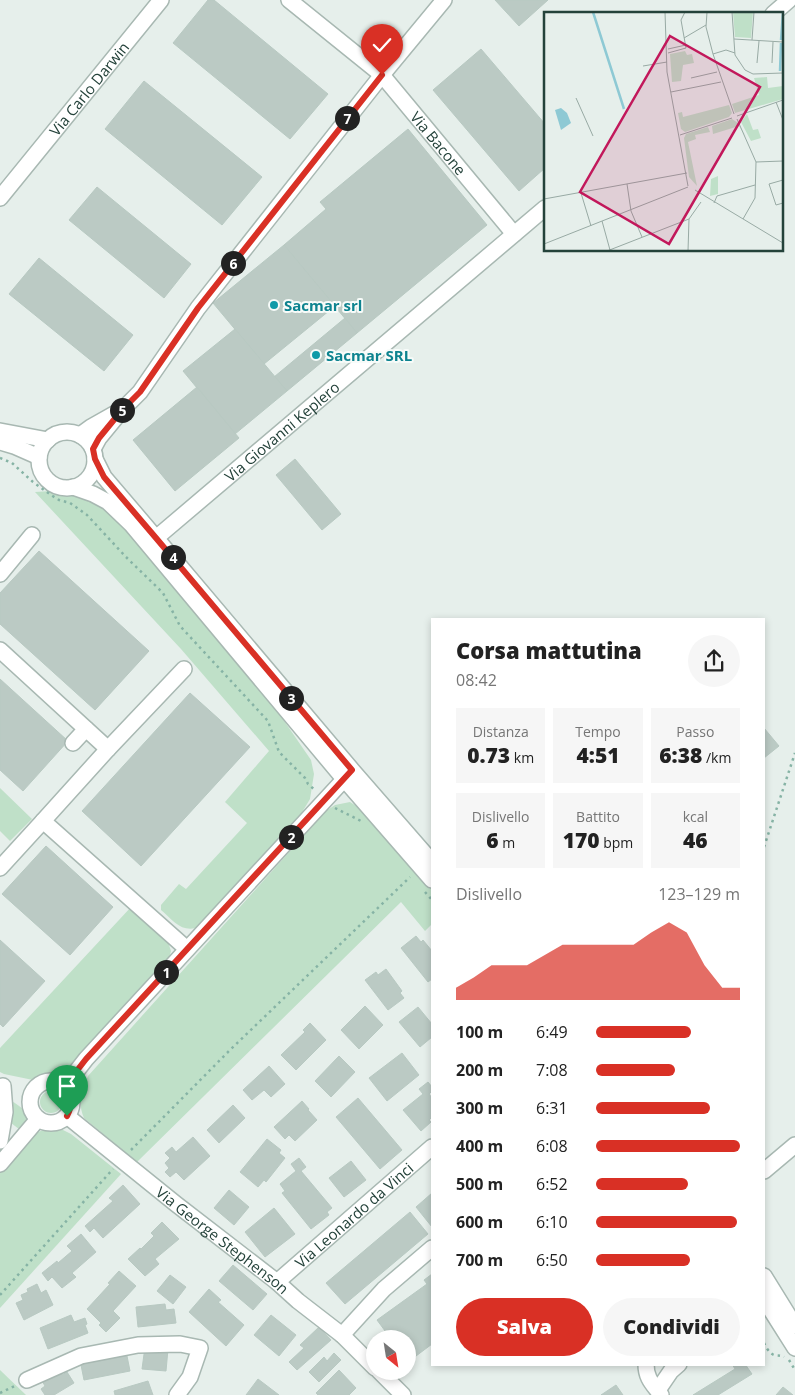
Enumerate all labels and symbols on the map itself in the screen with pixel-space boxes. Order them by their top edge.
inset map [544,12,782,251]
pin [361,24,403,75]
street label: Via Carlo Darwin [45,37,133,140]
pin: 7 [334,106,360,130]
street label: Via Bacone [406,107,471,179]
pin: 6 [220,250,246,276]
place label: Sacmar srl [284,295,362,315]
marker: Sacmar srl [268,299,280,311]
place label: Sacmar SRL [326,345,412,365]
marker: Sacmar SRL [310,349,322,361]
street label: Via Giovanni Keplero [220,377,344,486]
pin: 5 [110,398,134,422]
pin: 4 [160,544,186,570]
pin: 3 [278,686,304,710]
pin: 2 [278,824,304,850]
pin: 1 [154,960,178,984]
pin [46,1065,88,1116]
street label: Via Leonardo da Vinci [291,1158,417,1272]
street label: Via George Stephenson [152,1182,293,1298]
north arrow [366,1330,416,1380]

